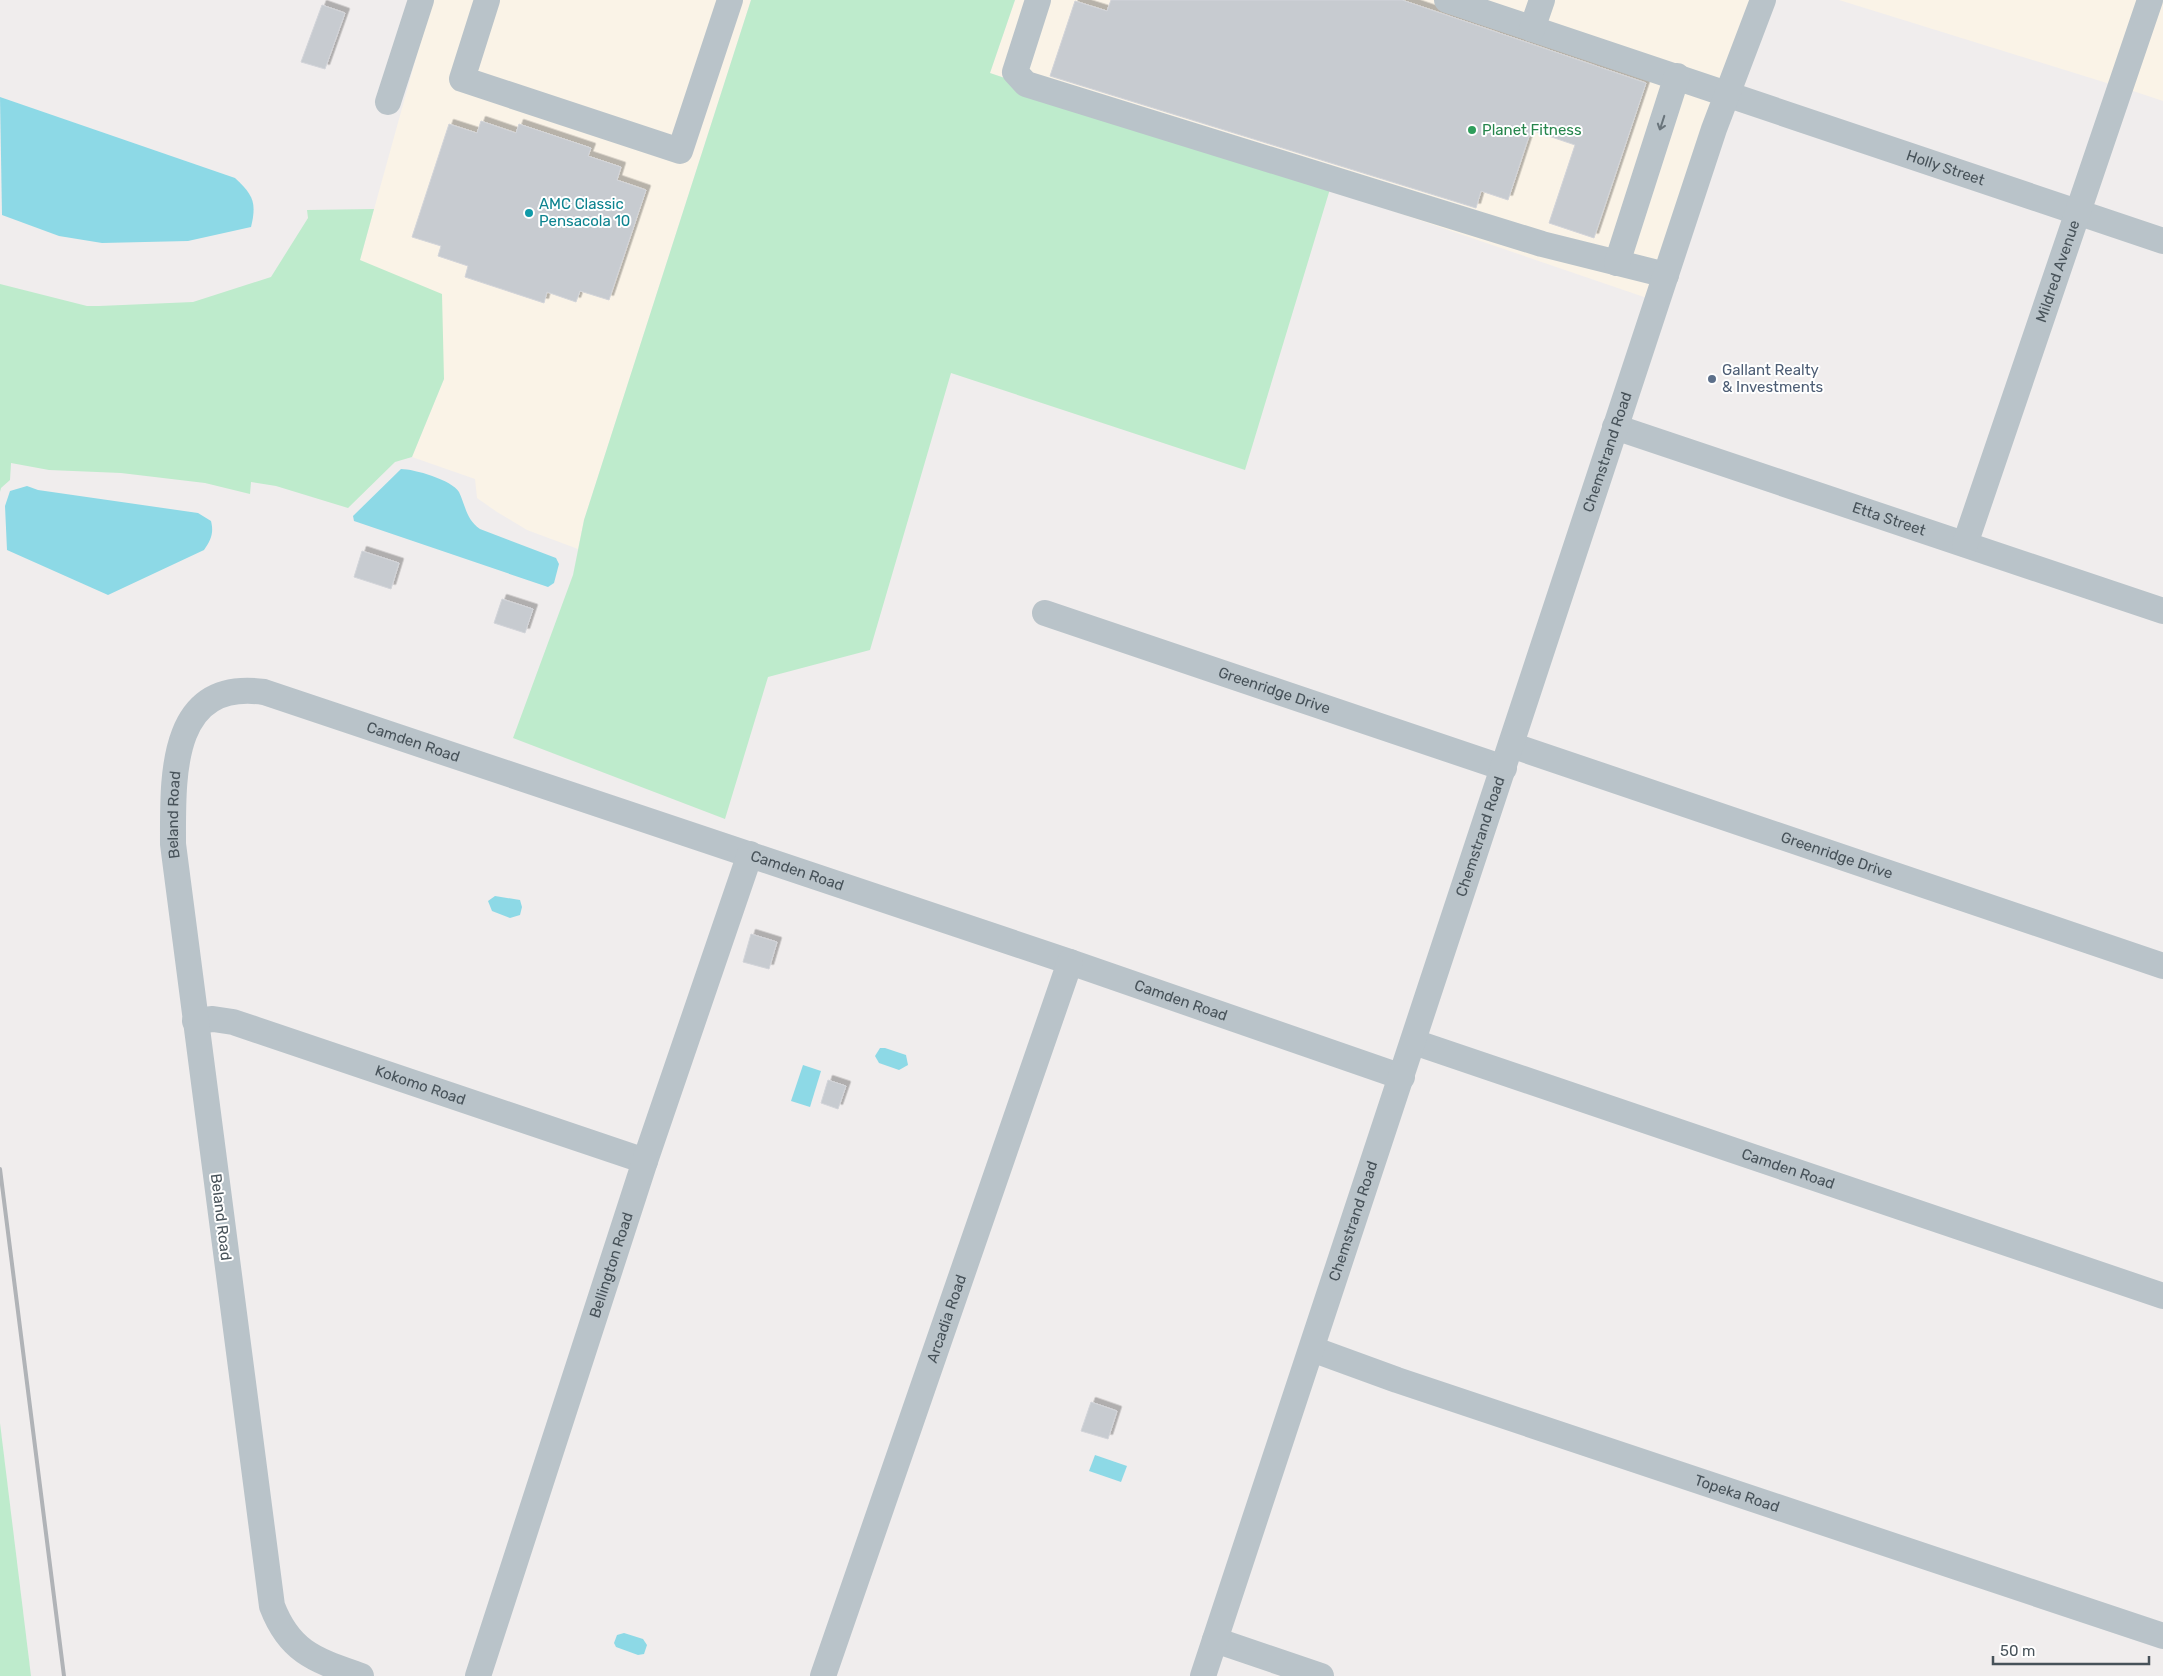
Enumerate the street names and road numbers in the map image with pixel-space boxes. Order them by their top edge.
street label: Holly Street [1904,146,1987,189]
street label: Mildred Avenue [2032,218,2083,325]
street label: Chemstrand Road [1579,390,1636,514]
street label: Etta Street [1850,498,1928,540]
street label: Greenridge Drive [1216,663,1333,718]
street label: Camden Road [364,718,462,766]
street label: Beland Road [164,770,184,860]
street label: Chemstrand Road [1452,774,1509,899]
street label: Greenridge Drive [1778,828,1895,883]
street label: Camden Road [748,847,846,895]
street label: Camden Road [1132,976,1230,1025]
street label: Kokomo Road [373,1062,468,1109]
street label: Camden Road [1739,1145,1837,1193]
street label: Chemstrand Road [1325,1159,1381,1284]
street label: Beland Road [207,1172,235,1262]
street label: Bellington Road [586,1210,637,1320]
street label: Arcadia Road [923,1272,970,1365]
street label: Topeka Road [1692,1471,1782,1516]

